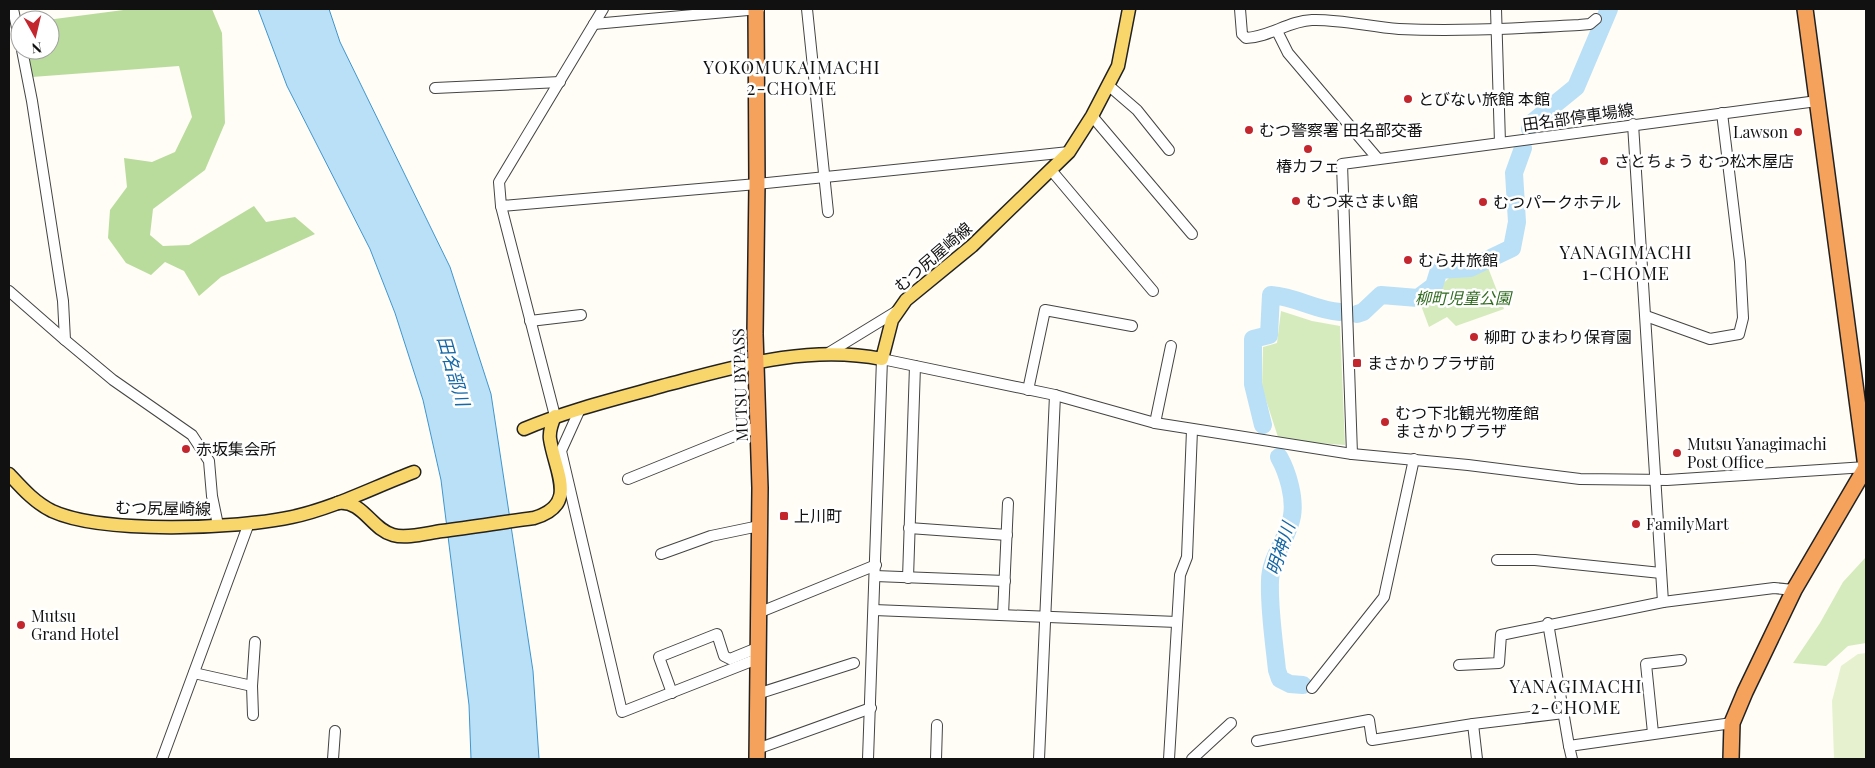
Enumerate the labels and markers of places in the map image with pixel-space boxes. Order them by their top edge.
place label: とびない旅館 本館 [1418,88,1550,109]
marker: とびない旅館 本館 [1402,93,1414,105]
place label: むつ警察署 田名部交番 [1259,119,1423,140]
place label: Lawson [1733,121,1788,142]
marker: むつ警察署 田名部交番 [1243,124,1255,136]
marker: Lawson [1792,126,1804,138]
marker: 椿カフェ [1302,143,1314,155]
place label: さとちょう むつ松木屋店 [1614,150,1794,171]
place label: 椿カフェ [1276,155,1340,176]
marker: さとちょう むつ松木屋店 [1598,155,1610,167]
place label: むつ来さまい館 [1306,190,1418,211]
place label: むつパークホテル [1493,191,1621,212]
marker: むつ来さまい館 [1290,195,1302,207]
marker: むつパークホテル [1477,196,1489,208]
place label: むら井旅館 [1418,249,1498,270]
marker: むら井旅館 [1402,254,1414,266]
place label: 柳町 ひまわり保育園 [1484,326,1632,347]
marker: 柳町 ひまわり保育園 [1468,331,1480,343]
place label: まさかりプラザ前 [1367,352,1495,373]
marker: まさかりプラザ前 [1351,357,1363,369]
place label: むつ下北観光物産館 まさかりプラザ [1395,402,1539,441]
marker: むつ下北観光物産館 まさかりプラザ [1379,416,1391,428]
place label: Mutsu Yanagimachi Post Office [1687,433,1827,472]
place label: 赤坂集会所 [196,438,276,459]
marker: 赤坂集会所 [180,443,192,455]
marker: Mutsu Yanagimachi Post Office [1671,447,1683,459]
place label: 上川町 [794,505,842,526]
marker: 上川町 [778,510,790,522]
place label: FamilyMart [1646,513,1729,534]
marker: FamilyMart [1630,518,1642,530]
place label: Mutsu Grand Hotel [31,605,120,644]
marker: Mutsu Grand Hotel [15,619,27,631]

